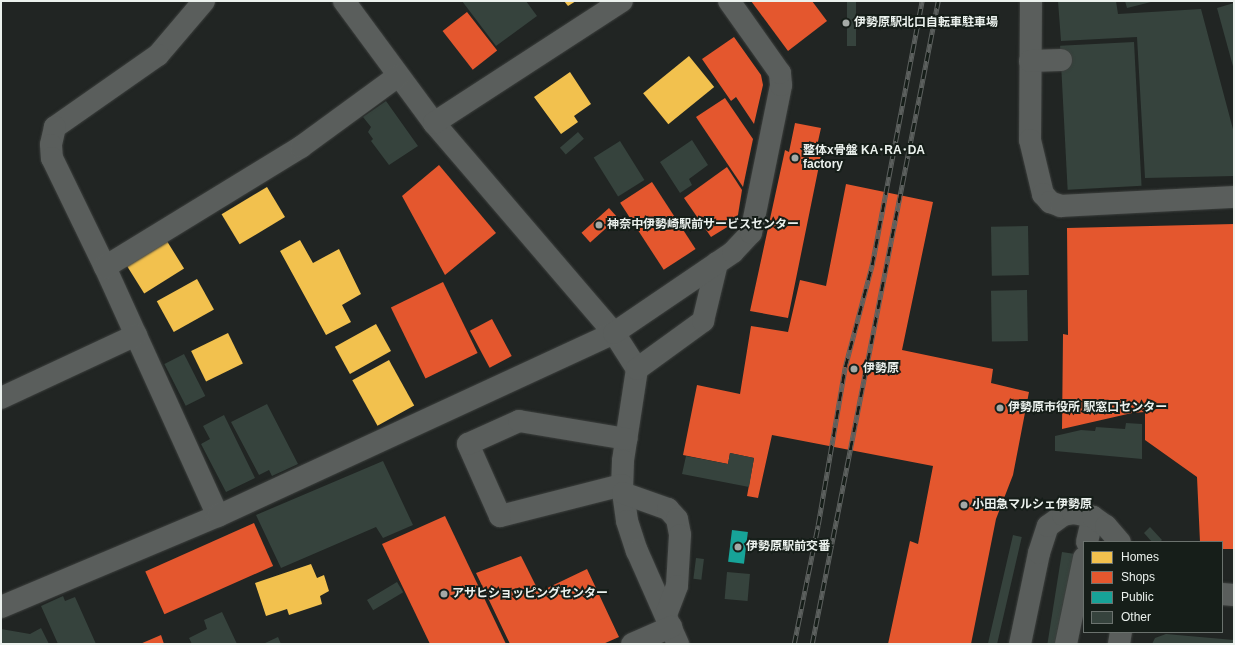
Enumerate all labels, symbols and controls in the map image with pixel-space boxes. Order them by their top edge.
place label: 伊勢原駅北口自転車駐車場 [854,16,998,30]
marker: 伊勢原駅北口自転車駐車場 [841,18,851,28]
place label: 整体x骨盤 KA･RA･DA factory [803,144,925,172]
marker: 整体x骨盤 KA･RA･DA factory [790,153,800,163]
place label: 神奈中伊勢崎駅前サービスセンター [607,218,799,232]
marker: 神奈中伊勢崎駅前サービスセンター [594,220,604,230]
place label: 伊勢原 [863,362,899,376]
marker: 伊勢原 [848,363,860,375]
place label: 伊勢原市役所 駅窓口センター [1008,401,1167,415]
marker: 伊勢原市役所 駅窓口センター [995,403,1005,413]
place label: 小田急マルシェ伊勢原 [972,498,1092,512]
marker: 小田急マルシェ伊勢原 [959,500,969,510]
place label: 伊勢原駅前交番 [746,540,830,554]
legend [1083,541,1223,633]
marker: 伊勢原駅前交番 [733,542,743,552]
text: Homes [1121,550,1159,564]
text: Shops [1121,570,1155,584]
place label: アサヒショッピングセンター [452,587,608,601]
marker: アサヒショッピングセンター [439,589,449,599]
text: Public [1121,590,1154,604]
text: Other [1121,610,1151,624]

